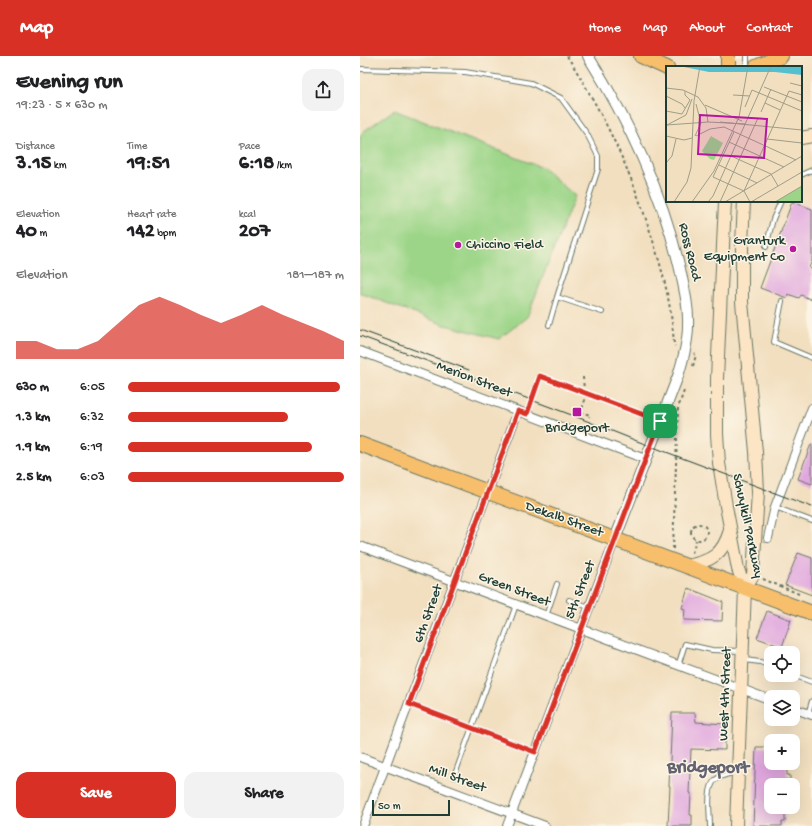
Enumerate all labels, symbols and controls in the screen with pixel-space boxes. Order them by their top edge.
text: Map [20,17,53,40]
text: Home [589,20,621,37]
text: Map [643,20,667,37]
text: About [689,20,725,37]
text: Contact [747,20,792,37]
inset map [666,66,802,202]
button: share [302,69,344,111]
text: Evening run [16,70,123,96]
text: 19:23 · 5 × 630 m [16,98,108,113]
text: Distance [16,141,55,153]
text: Time [127,141,147,153]
text: Pace [239,141,260,153]
text: 3.15 [16,153,51,176]
text: 19:51 [127,153,170,176]
text: 6:18 [239,153,274,176]
text: km [51,160,67,172]
text: /km [274,160,292,172]
text: Elevation [16,209,60,221]
text: Heart rate [127,209,177,221]
text: kcal [239,209,256,221]
text: 40 [16,221,37,244]
text: 142 [127,221,155,244]
text: 207 [239,221,270,244]
street label: Ross Road [674,221,705,284]
text: m [37,228,47,240]
text: bpm [155,228,176,240]
place label: Granturk Equipment Co [704,233,787,266]
place label: Chiccino Field [466,237,544,254]
marker: Chiccino Field [453,240,463,250]
marker: Granturk Equipment Co [788,244,798,254]
text: Elevation [16,268,68,283]
text: 181–187 m [287,268,344,283]
street label: Merion Street [434,358,515,403]
text: 630 m [16,380,49,395]
text: 6:05 [80,380,105,395]
pin [643,404,677,438]
marker: Bridgeport [571,406,583,418]
text: 1.3 km [16,410,50,425]
text: 6:32 [80,410,104,425]
icon: arrive [649,410,671,432]
place label: Bridgeport [544,420,610,437]
text: 1.9 km [16,440,50,455]
text: 6:19 [80,440,102,455]
text: 2.5 km [16,470,51,485]
text: 6:03 [80,470,105,485]
street label: Schuylkill Parkway [728,472,766,580]
street label: Dekalb Street [522,498,606,542]
street label: 5th Street [562,557,600,622]
street label: Green Street [476,569,554,612]
street label: 6th Street [411,581,448,646]
street label: West 4th Street [716,646,736,741]
map controls [764,646,800,814]
button: locate [764,646,800,682]
button: layers [764,690,800,726]
button: + [764,734,800,770]
district label: Bridgeport [666,758,750,779]
street label: Mill Street [426,761,489,798]
button: Save [16,772,176,818]
button: Share [184,772,344,818]
button: − [764,778,800,814]
scale bar [372,798,450,817]
text: 50 m [378,801,400,813]

